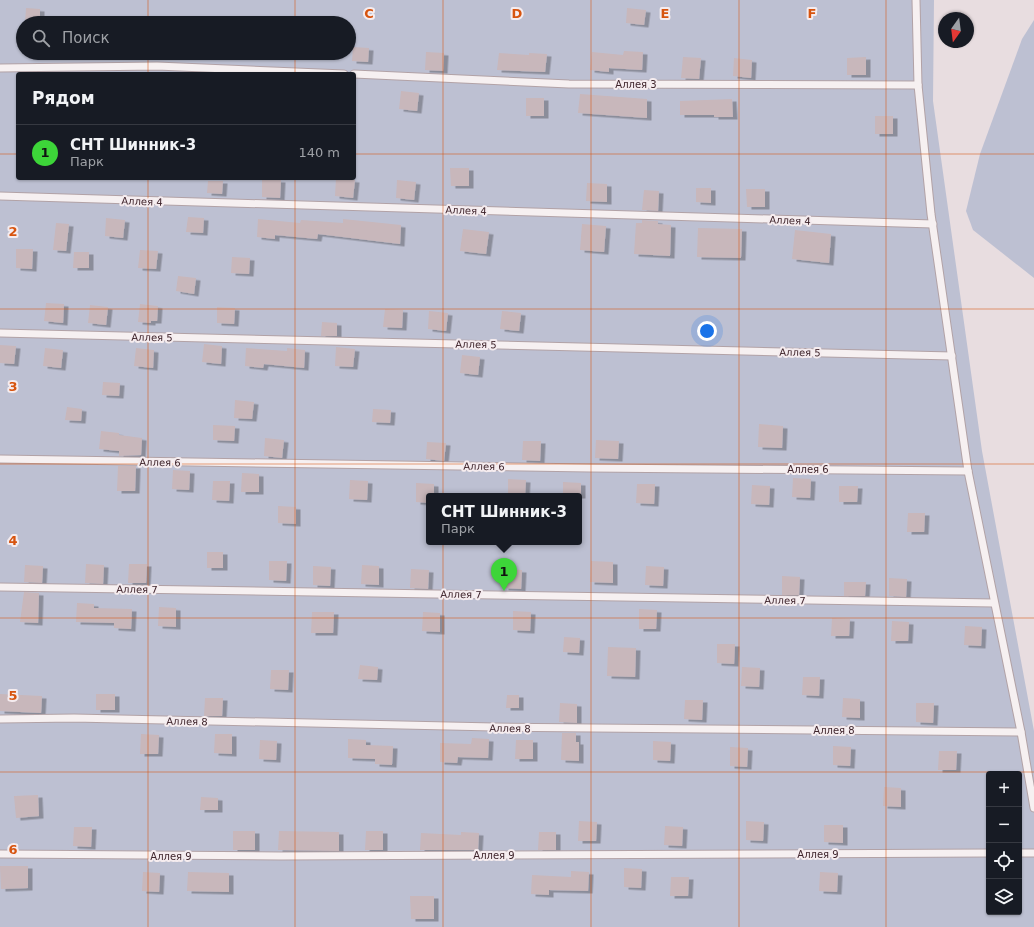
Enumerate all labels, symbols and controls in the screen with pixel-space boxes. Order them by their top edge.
text: C [364,6,374,21]
text: D [512,6,523,21]
text: E [661,6,669,21]
text: F [808,6,816,21]
north arrow [938,12,974,48]
search box [16,16,356,60]
icon: search [30,27,52,49]
text: Поиск [62,29,110,47]
street label: Аллея 3 [615,79,657,90]
text: Рядом [32,88,95,108]
text: СНТ Шинник-3 [70,136,196,154]
text: 1 [40,145,50,160]
text: 140 m [298,145,340,160]
text: Парк [70,154,104,169]
street label: Аллея 4 [121,195,163,208]
street label: Аллея 4 [445,204,487,217]
street label: Аллея 4 [769,214,811,227]
text: 2 [8,224,18,239]
your location [697,321,717,341]
street label: Аллея 5 [131,332,173,343]
street label: Аллея 5 [455,339,497,350]
street label: Аллея 5 [779,347,821,358]
text: 3 [8,379,18,394]
street label: Аллея 6 [139,457,181,468]
street label: Аллея 6 [463,461,505,472]
street label: Аллея 6 [787,464,829,475]
popup [426,493,582,545]
text: СНТ Шинник-3 [441,503,567,521]
text: Парк [441,521,475,536]
text: 4 [8,533,18,548]
pin: 1 [491,558,517,591]
street label: Аллея 7 [116,584,158,595]
street label: Аллея 7 [440,589,482,600]
street label: Аллея 7 [764,595,806,606]
text: 5 [8,688,18,703]
street label: Аллея 8 [166,716,208,727]
street label: Аллея 8 [489,723,531,734]
street label: Аллея 8 [813,725,855,736]
map controls [986,771,1022,915]
button: + [986,771,1022,807]
button: − [986,807,1022,843]
text: 6 [8,842,18,857]
button: locate [986,843,1022,879]
street label: Аллея 9 [797,849,839,860]
street label: Аллея 9 [473,850,515,861]
street label: Аллея 9 [150,851,192,862]
button: layers [986,879,1022,915]

